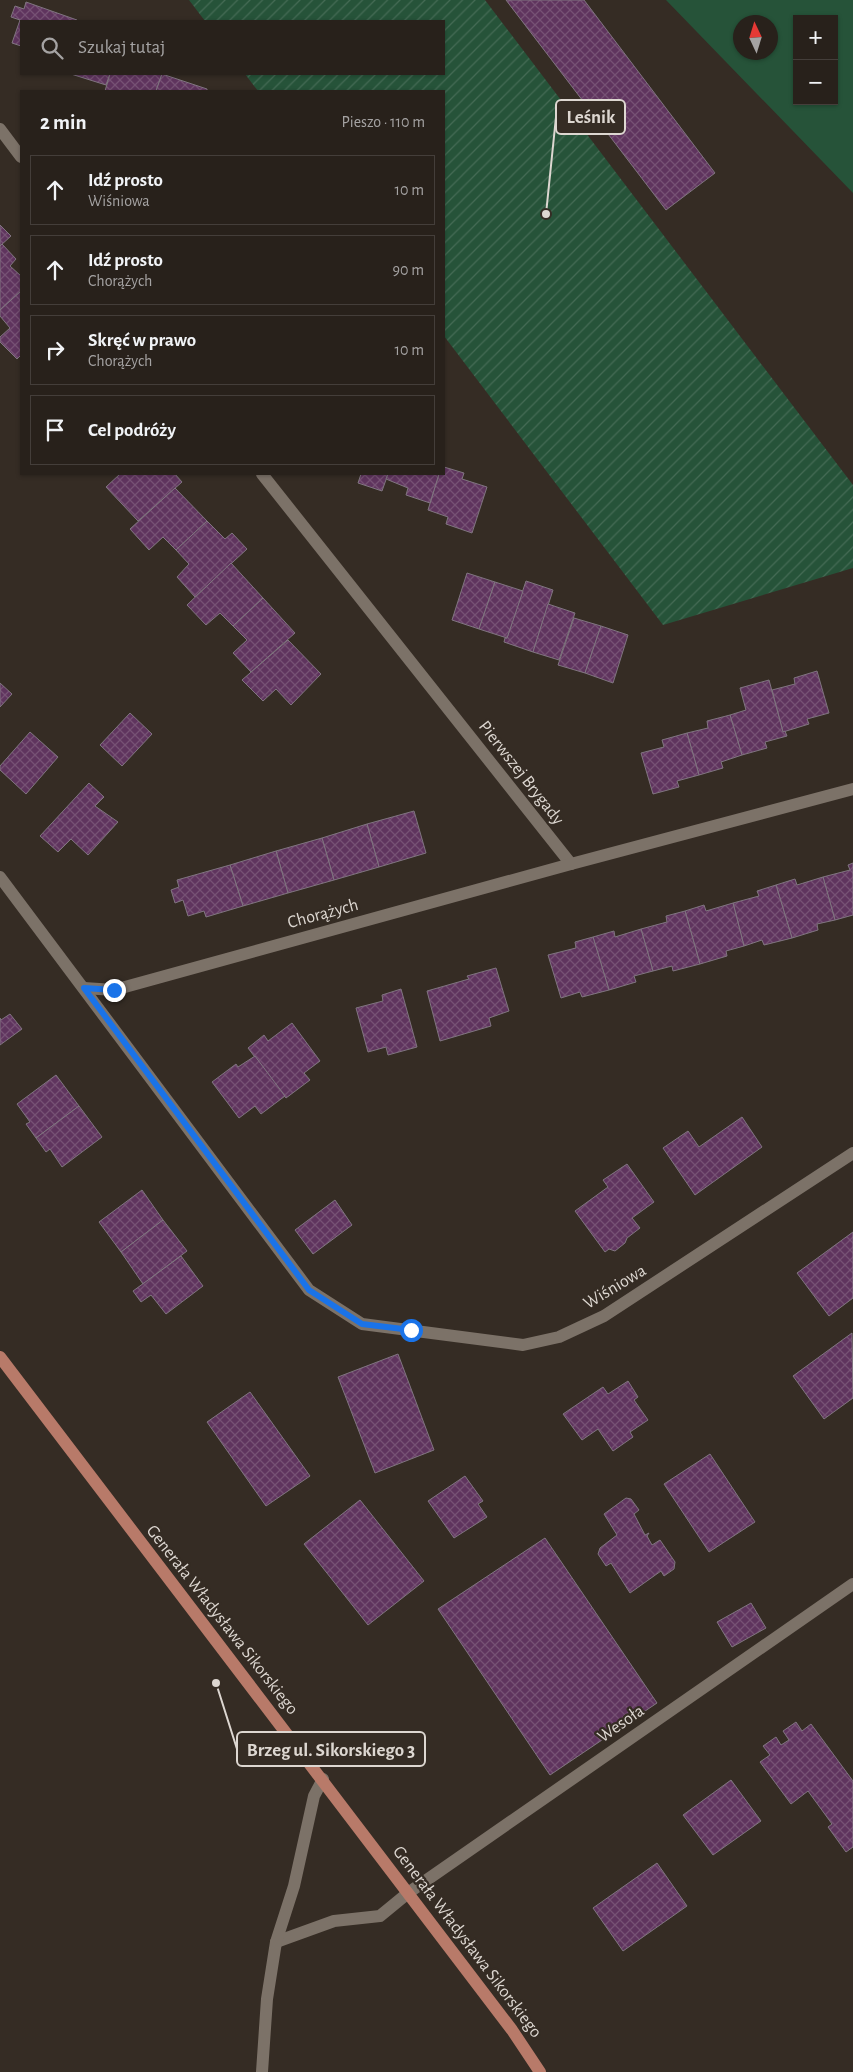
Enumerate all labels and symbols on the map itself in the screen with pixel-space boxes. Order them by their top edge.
north arrow [733,15,778,60]
callout: Leśnik [556,100,625,134]
text: Leśnik [567,108,616,127]
street label: Pierwszej Brygady [475,718,567,829]
street label: Chorążych [286,896,360,932]
route end [103,979,126,1002]
street label: Wiśniowa [581,1261,649,1313]
route start [400,1319,423,1342]
street label: Generała Władysława Sikorskiego [143,1522,302,1718]
street label: Wesoła [595,1702,647,1746]
callout: Brzeg ul. Sikorskiego 3 [237,1732,425,1766]
text: Brzeg ul. Sikorskiego 3 [247,1741,415,1760]
street label: Generała Władysława Sikorskiego [389,1843,545,2041]

